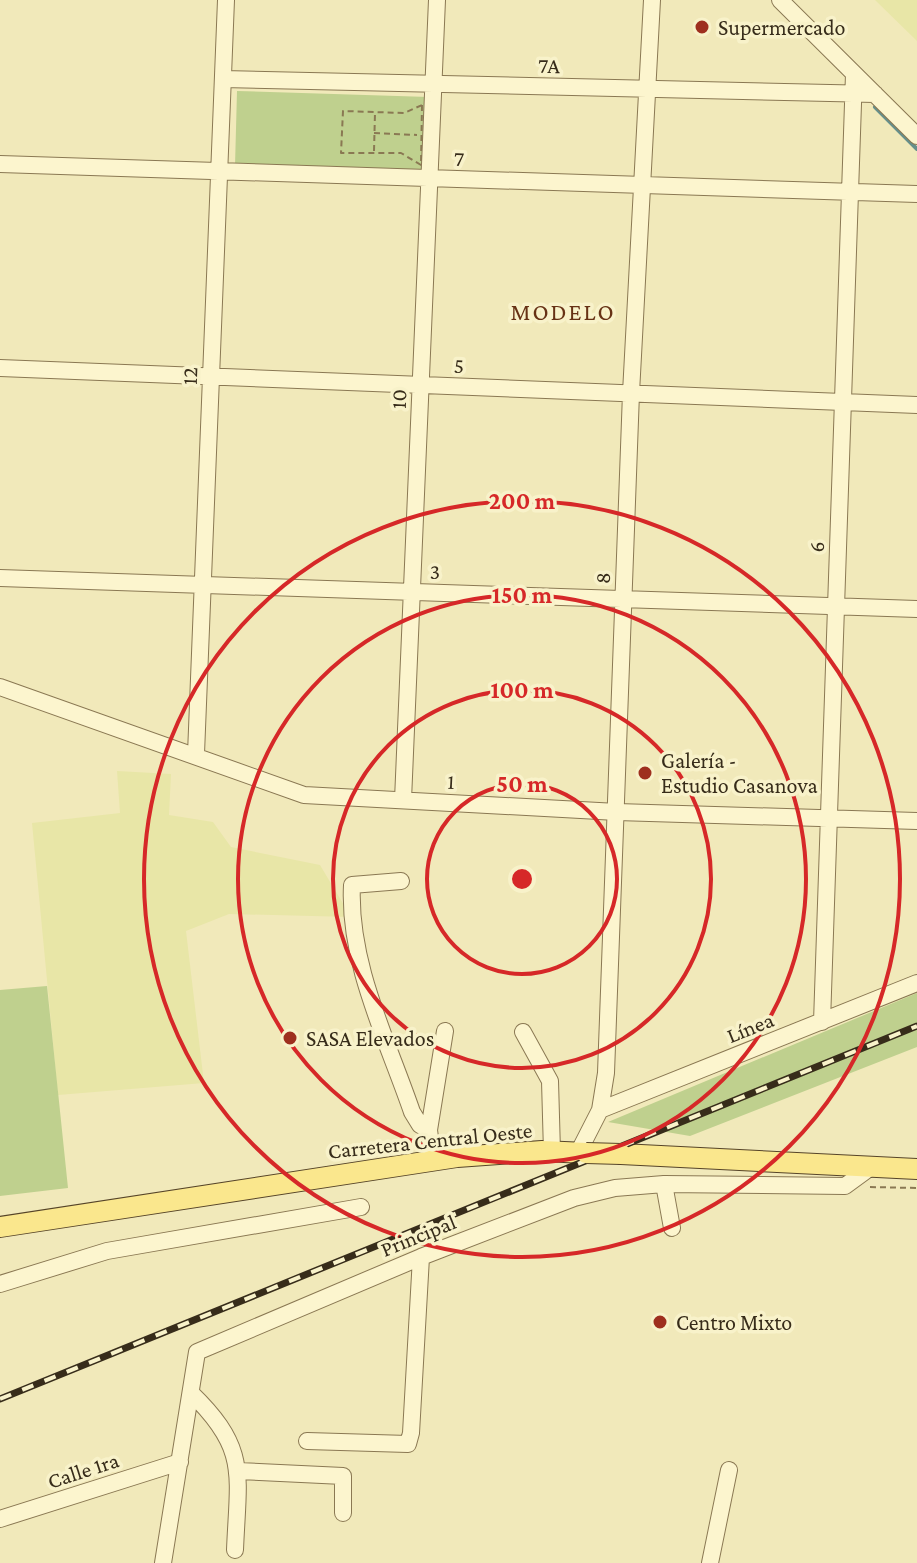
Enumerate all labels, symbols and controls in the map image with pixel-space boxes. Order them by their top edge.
place label: Supermercado [718,15,846,40]
marker: Supermercado [693,18,711,36]
street label: 7A [538,53,561,78]
street label: 7 [453,146,464,171]
district label: MODELO [511,298,615,325]
street label: 5 [453,353,465,378]
street label: 12 [177,367,202,385]
street label: 10 [386,389,411,409]
text: 200 m [489,487,556,514]
street label: 6 [804,541,829,553]
street label: 3 [429,559,441,584]
street label: 8 [590,572,615,584]
text: 150 m [492,581,553,608]
text: 100 m [490,676,554,703]
place label: Galería - Estudio Casanova [661,748,818,798]
marker: Galería - Estudio Casanova [636,764,654,782]
street label: 1 [447,769,455,794]
text: 50 m [496,770,548,797]
centre of rings [508,865,536,893]
street label: Línea [723,1007,777,1048]
place label: SASA Elevados [306,1026,434,1051]
marker: SASA Elevados [281,1029,299,1047]
street label: Carretera Central Oeste [327,1117,533,1164]
street label: Principal [377,1209,460,1262]
place label: Centro Mixto [676,1310,792,1335]
marker: Centro Mixto [651,1313,669,1331]
street label: Calle 1ra [44,1447,122,1494]

